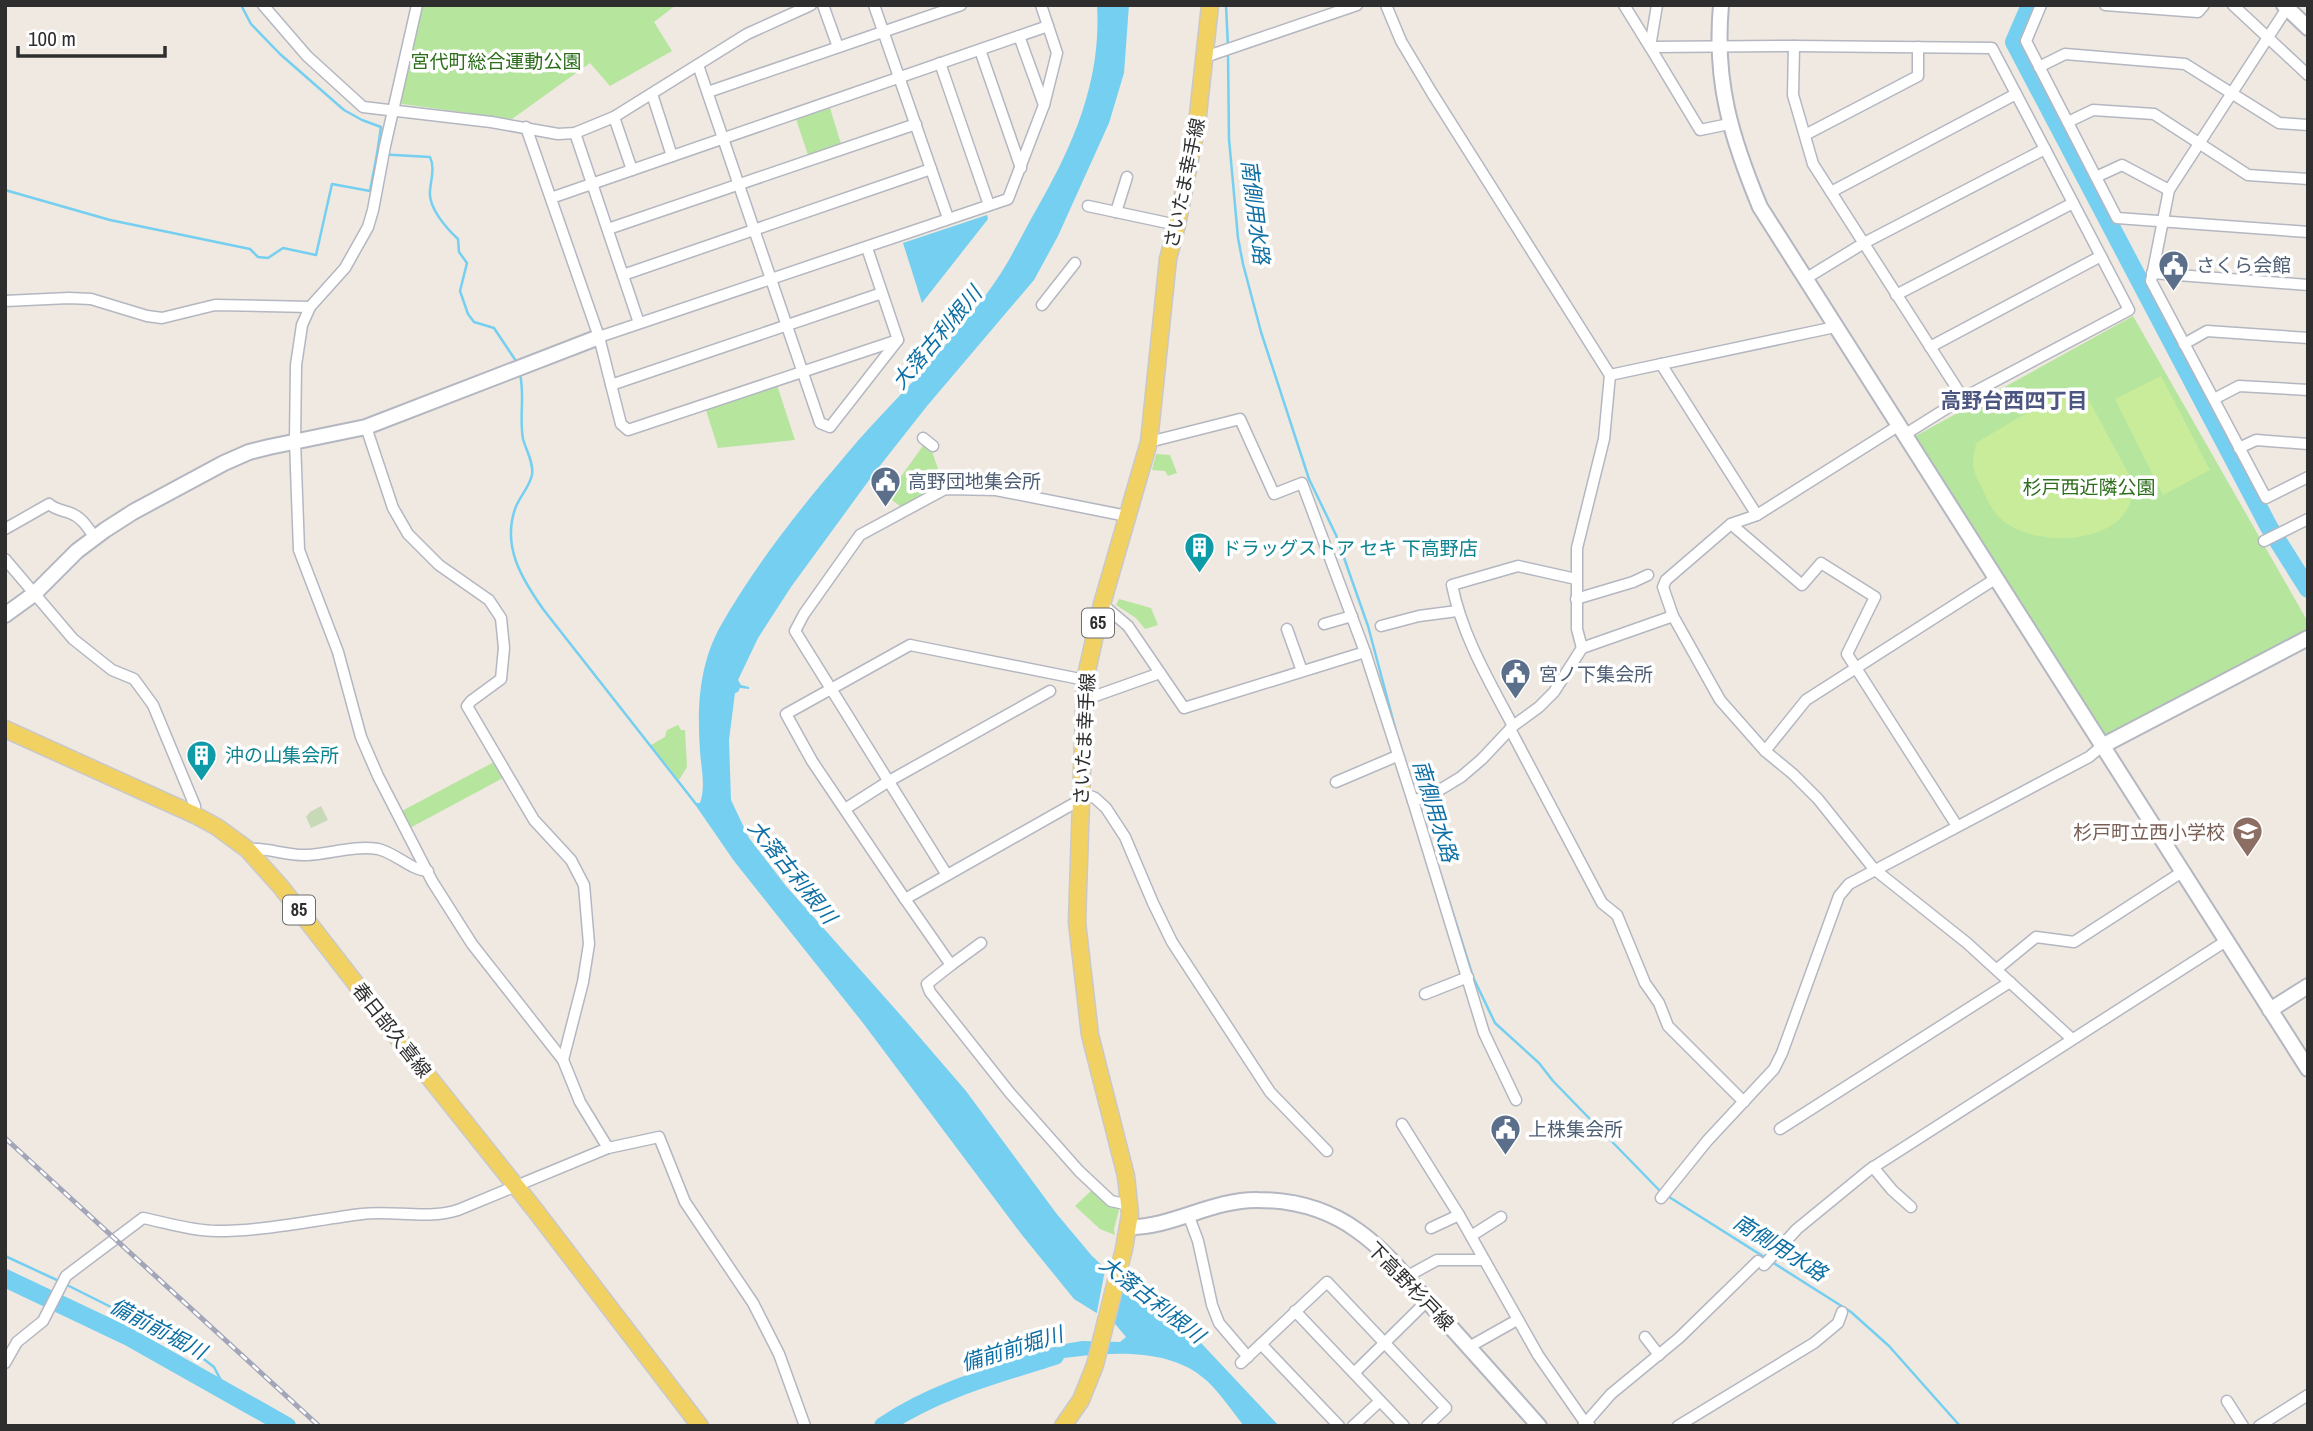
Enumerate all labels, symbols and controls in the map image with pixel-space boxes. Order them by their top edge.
scale bar [18,14,164,58]
text: 100 m [28,24,76,53]
park label: 宮代町総合運動公園 [410,48,582,74]
street label: さいたま幸手線 [1158,116,1210,250]
water label: 南側用水路 [1235,158,1277,268]
public building icon: さくら会館 [2156,248,2190,292]
place label: さくら会館 [2196,252,2291,278]
water label: 大落古利根川 [885,279,990,395]
district label: 高野台西四丁目 [1941,386,2088,415]
public building icon: 高野団地集会所 [868,464,902,508]
place label: 高野団地集会所 [908,468,1041,494]
park label: 杉戸西近隣公園 [2022,474,2156,500]
building icon: ドラッグストア セキ 下高野店 [1182,531,1216,575]
place label: ドラッグストア セキ 下高野店 [1222,535,1478,561]
road number: 65 [1082,608,1114,638]
public building icon: 宮ノ下集会所 [1499,657,1533,701]
place label: 宮ノ下集会所 [1539,661,1653,687]
street label: さいたま幸手線 [1068,672,1100,806]
building icon: 沖の山集会所 [185,738,219,782]
place label: 沖の山集会所 [225,742,339,768]
water label: 南側用水路 [1406,756,1465,867]
water label: 大落古利根川 [741,814,845,931]
school or university icon: 杉戸町立西小学校 [2231,815,2265,859]
place label: 杉戸町立西小学校 [2073,819,2225,845]
road number: 85 [283,896,315,925]
street label: 春日部久喜線 [347,977,437,1083]
public building icon: 上株集会所 [1488,1112,1522,1156]
place label: 上株集会所 [1528,1116,1623,1142]
water label: 南側用水路 [1728,1207,1834,1289]
street label: 下高野杉戸線 [1362,1236,1460,1336]
water label: 大落古利根川 [1094,1249,1212,1351]
water label: 備前前堀川 [105,1291,213,1367]
water label: 備前前堀川 [957,1319,1068,1378]

